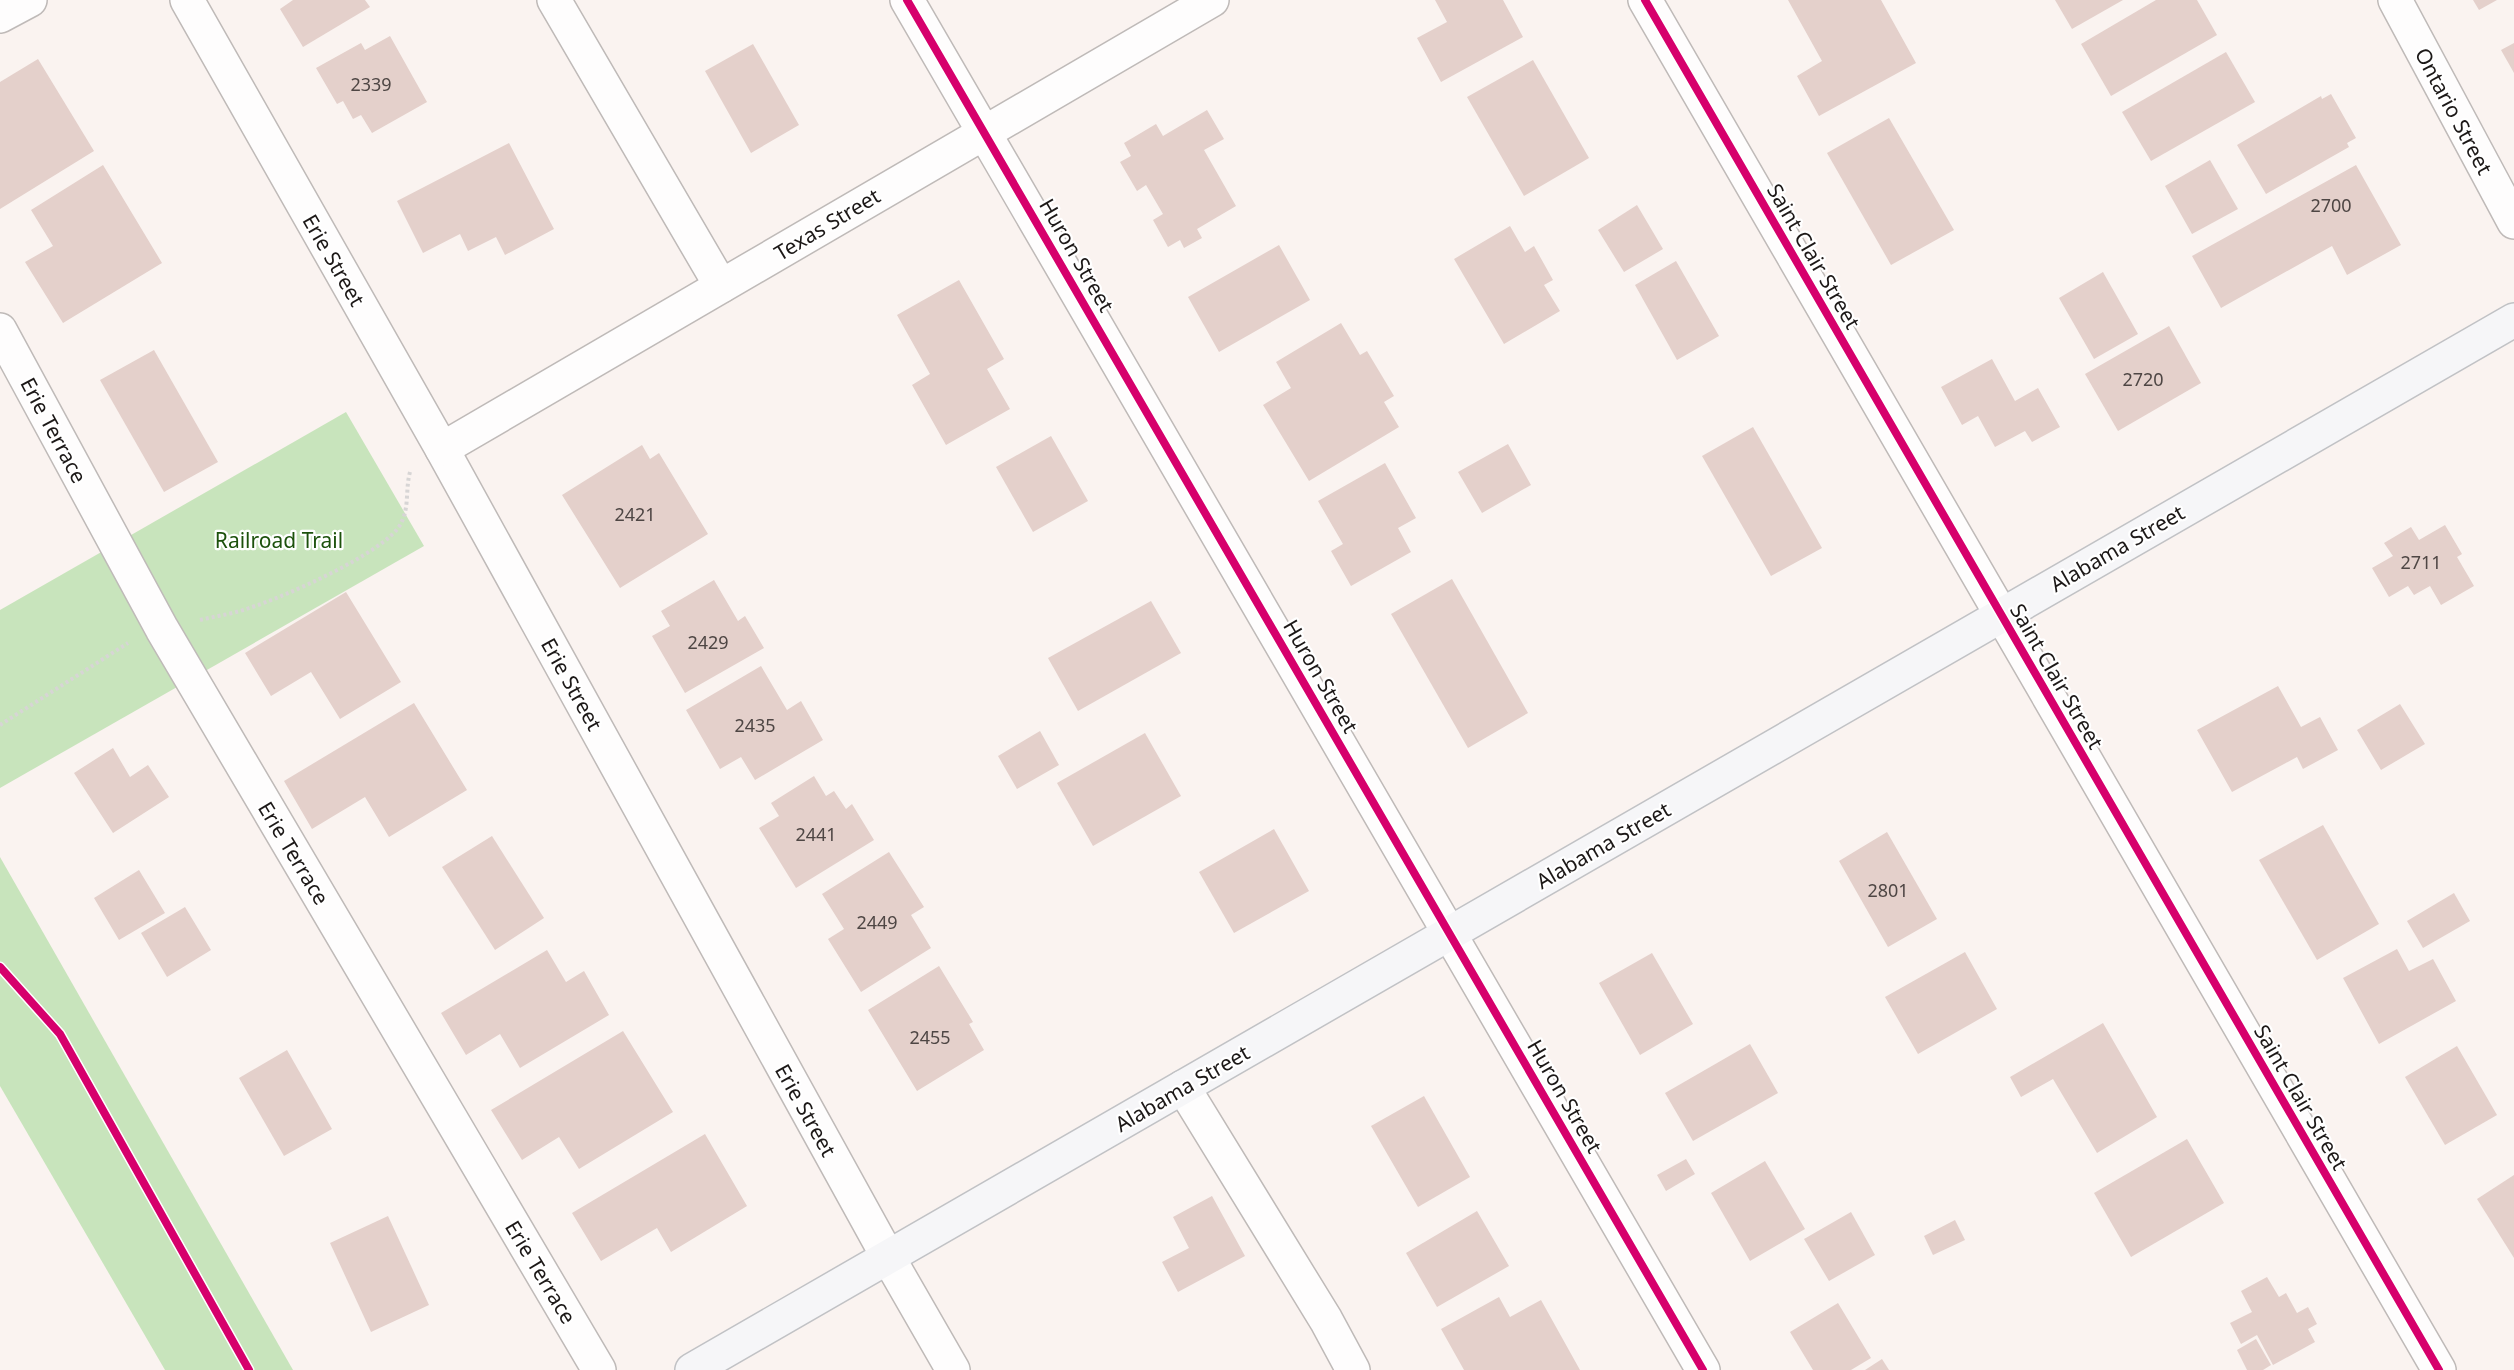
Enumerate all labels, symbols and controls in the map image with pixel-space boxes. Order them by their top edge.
street label: Ontario Street [2409,43,2499,180]
house number: 2339 [350,72,392,96]
street label: Saint Clair Street [1761,178,1867,334]
street label: Texas Street [769,181,885,267]
street label: Huron Street [1033,193,1121,317]
house number: 2700 [2310,193,2352,217]
street label: Erie Street [296,209,372,311]
house number: 2720 [2122,367,2164,391]
street label: Erie Terrace [14,372,94,488]
street label: Alabama Street [2045,498,2190,598]
house number: 2421 [614,502,656,526]
park label: Railroad Trail [215,526,343,554]
house number: 2711 [2400,550,2442,574]
street label: Saint Clair Street [2004,598,2110,754]
street label: Huron Street [1277,614,1365,738]
house number: 2429 [687,630,729,654]
street label: Erie Street [535,633,609,736]
house number: 2435 [734,713,776,737]
street label: Alabama Street [1531,795,1676,895]
street label: Erie Terrace [252,796,336,910]
house number: 2441 [795,822,837,846]
house number: 2801 [1867,878,1909,902]
house number: 2449 [856,910,898,934]
street label: Saint Clair Street [2248,1019,2354,1175]
house number: 2455 [909,1025,951,1049]
street label: Huron Street [1521,1034,1609,1158]
street label: Alabama Street [1110,1038,1255,1138]
street label: Erie Street [769,1059,843,1162]
street label: Erie Terrace [499,1215,583,1329]

